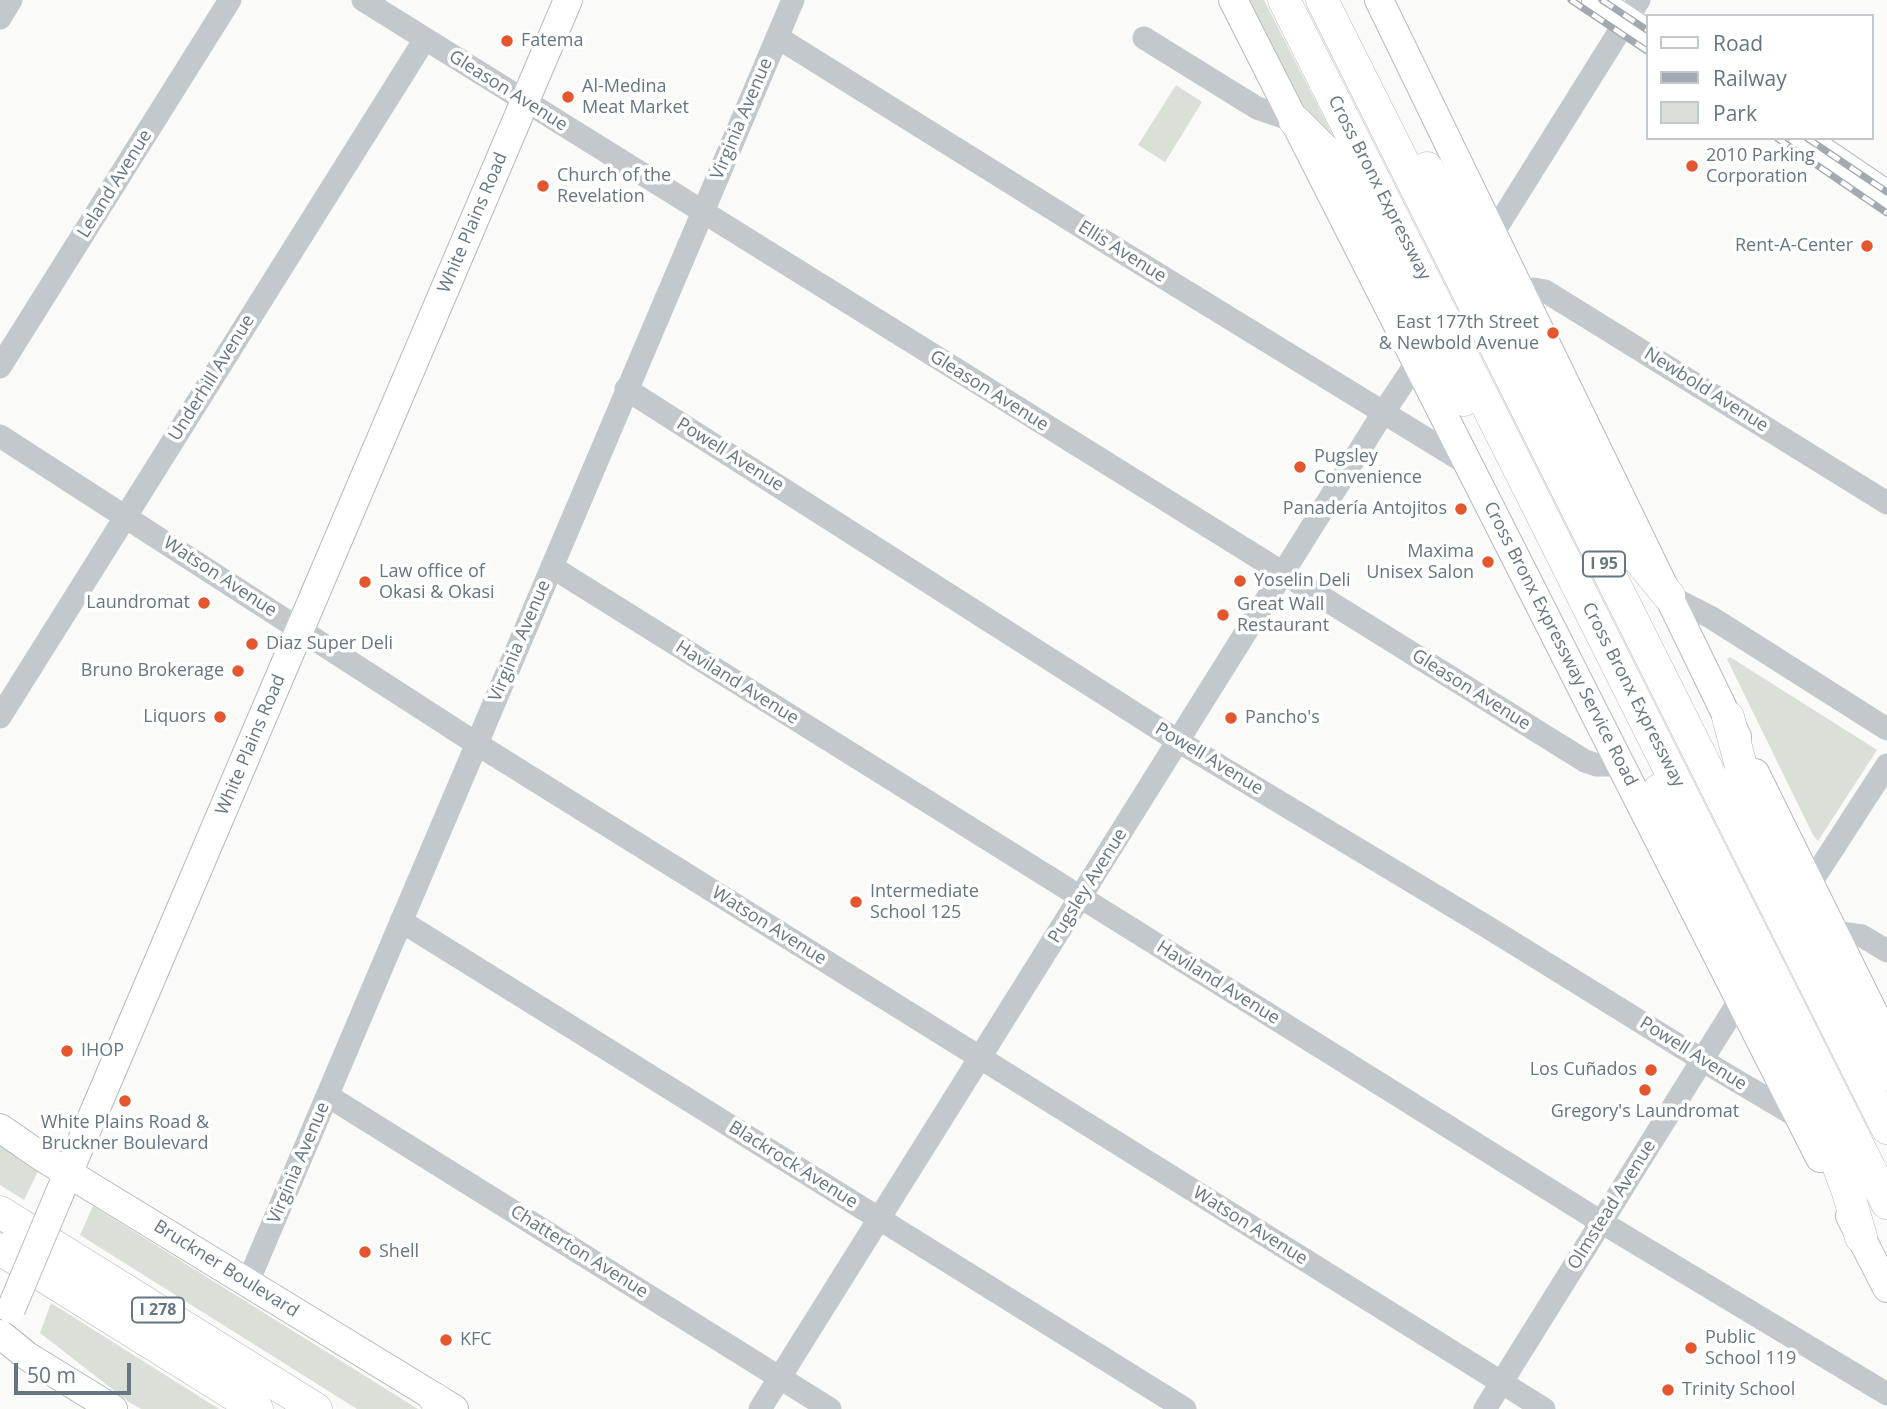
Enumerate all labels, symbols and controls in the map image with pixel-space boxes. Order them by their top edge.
legend [1646,14,1873,140]
text: Road [1713,29,1763,57]
place label: Fatema [521,30,583,52]
marker: Fatema [499,33,515,49]
street label: Gleason Avenue [445,46,571,136]
street label: Virginia Avenue [707,55,777,183]
text: Railway [1713,64,1787,92]
place label: Al-Medina Meat Market [582,76,689,119]
marker: Al-Medina Meat Market [560,89,576,105]
street label: Cross Bronx Expressway [1323,92,1435,284]
text: Park [1713,99,1757,127]
street label: Leland Avenue [73,126,157,242]
place label: 2010 Parking Corporation [1706,145,1815,188]
street label: White Plains Road [434,149,512,297]
marker: 2010 Parking Corporation [1684,158,1700,174]
place label: Church of the Revelation [557,165,671,208]
marker: Church of the Revelation [535,178,551,194]
street label: Ellis Avenue [1074,216,1170,288]
place label: Rent-A-Center [1735,235,1853,257]
marker: Rent-A-Center [1859,238,1875,254]
street label: Underhill Avenue [165,311,259,445]
place label: East 177th Street & Newbold Avenue [1379,312,1539,354]
marker: East 177th Street & Newbold Avenue [1545,325,1561,341]
street label: Newbold Avenue [1640,343,1772,437]
street label: Gleason Avenue [926,346,1052,436]
street label: Powell Avenue [672,413,788,497]
place label: Pugsley Convenience [1314,446,1422,489]
marker: Pugsley Convenience [1292,459,1308,475]
place label: Panadería Antojitos [1283,498,1447,520]
street label: Cross Bronx Expressway Service Road [1479,498,1641,790]
marker: Panadería Antojitos [1453,501,1469,517]
street label: Watson Avenue [159,532,281,622]
place label: Maxima Unisex Salon [1366,541,1474,584]
road number: I 95 [1583,552,1625,576]
marker: Maxima Unisex Salon [1480,554,1496,570]
place label: Law office of Okasi & Okasi [379,561,495,604]
place label: Yoselin Deli [1254,570,1351,592]
marker: Yoselin Deli [1232,573,1248,589]
marker: Law office of Okasi & Okasi [357,574,373,590]
street label: Virginia Avenue [485,577,555,705]
place label: Laundromat [86,592,190,614]
place label: Great Wall Restaurant [1237,594,1329,636]
marker: Laundromat [196,595,212,611]
street label: Cross Bronx Expressway [1577,599,1689,791]
marker: Great Wall Restaurant [1215,607,1231,623]
place label: Diaz Super Deli [266,633,393,655]
marker: Diaz Super Deli [244,636,260,652]
street label: Haviland Avenue [672,637,802,729]
street label: Gleason Avenue [1408,645,1534,735]
place label: Bruno Brokerage [81,660,224,682]
marker: Bruno Brokerage [230,663,246,679]
street label: White Plains Road [212,671,290,819]
place label: Liquors [143,706,206,728]
place label: Pancho's [1245,707,1320,729]
marker: Liquors [212,709,228,725]
marker: Pancho's [1223,710,1239,726]
street label: Powell Avenue [1151,718,1267,800]
street label: Pugsley Avenue [1044,825,1132,947]
place label: Intermediate School 125 [870,881,979,924]
street label: Watson Avenue [708,882,830,970]
marker: Intermediate School 125 [848,894,864,910]
street label: Haviland Avenue [1153,937,1283,1029]
street label: Powell Avenue [1635,1012,1751,1096]
place label: IHOP [81,1040,124,1062]
marker: IHOP [59,1043,75,1059]
place label: Los Cuñados [1530,1059,1637,1081]
marker: Los Cuñados [1643,1062,1659,1078]
marker: Gregory's Laundromat [1637,1082,1653,1098]
marker: White Plains Road & Bruckner Boulevard [117,1093,133,1109]
street label: Virginia Avenue [264,1099,334,1227]
place label: Gregory's Laundromat [1551,1101,1739,1123]
place label: White Plains Road & Bruckner Boulevard [41,1112,209,1154]
street label: Blackrock Avenue [725,1117,861,1213]
street label: Olmstead Avenue [1563,1136,1661,1274]
street label: Watson Avenue [1189,1182,1311,1270]
street label: Chatterton Avenue [506,1201,652,1303]
street label: Bruckner Boulevard [150,1216,302,1322]
place label: Shell [379,1241,419,1263]
marker: Shell [357,1244,373,1260]
road number: I 278 [132,1298,184,1322]
place label: Public School 119 [1705,1327,1796,1370]
place label: KFC [460,1329,492,1351]
marker: KFC [438,1332,454,1348]
marker: Public School 119 [1683,1340,1699,1356]
scale bar [18,1350,135,1394]
text: 50 m [27,1361,76,1389]
place label: Trinity School [1682,1379,1795,1401]
marker: Trinity School [1660,1382,1676,1398]

